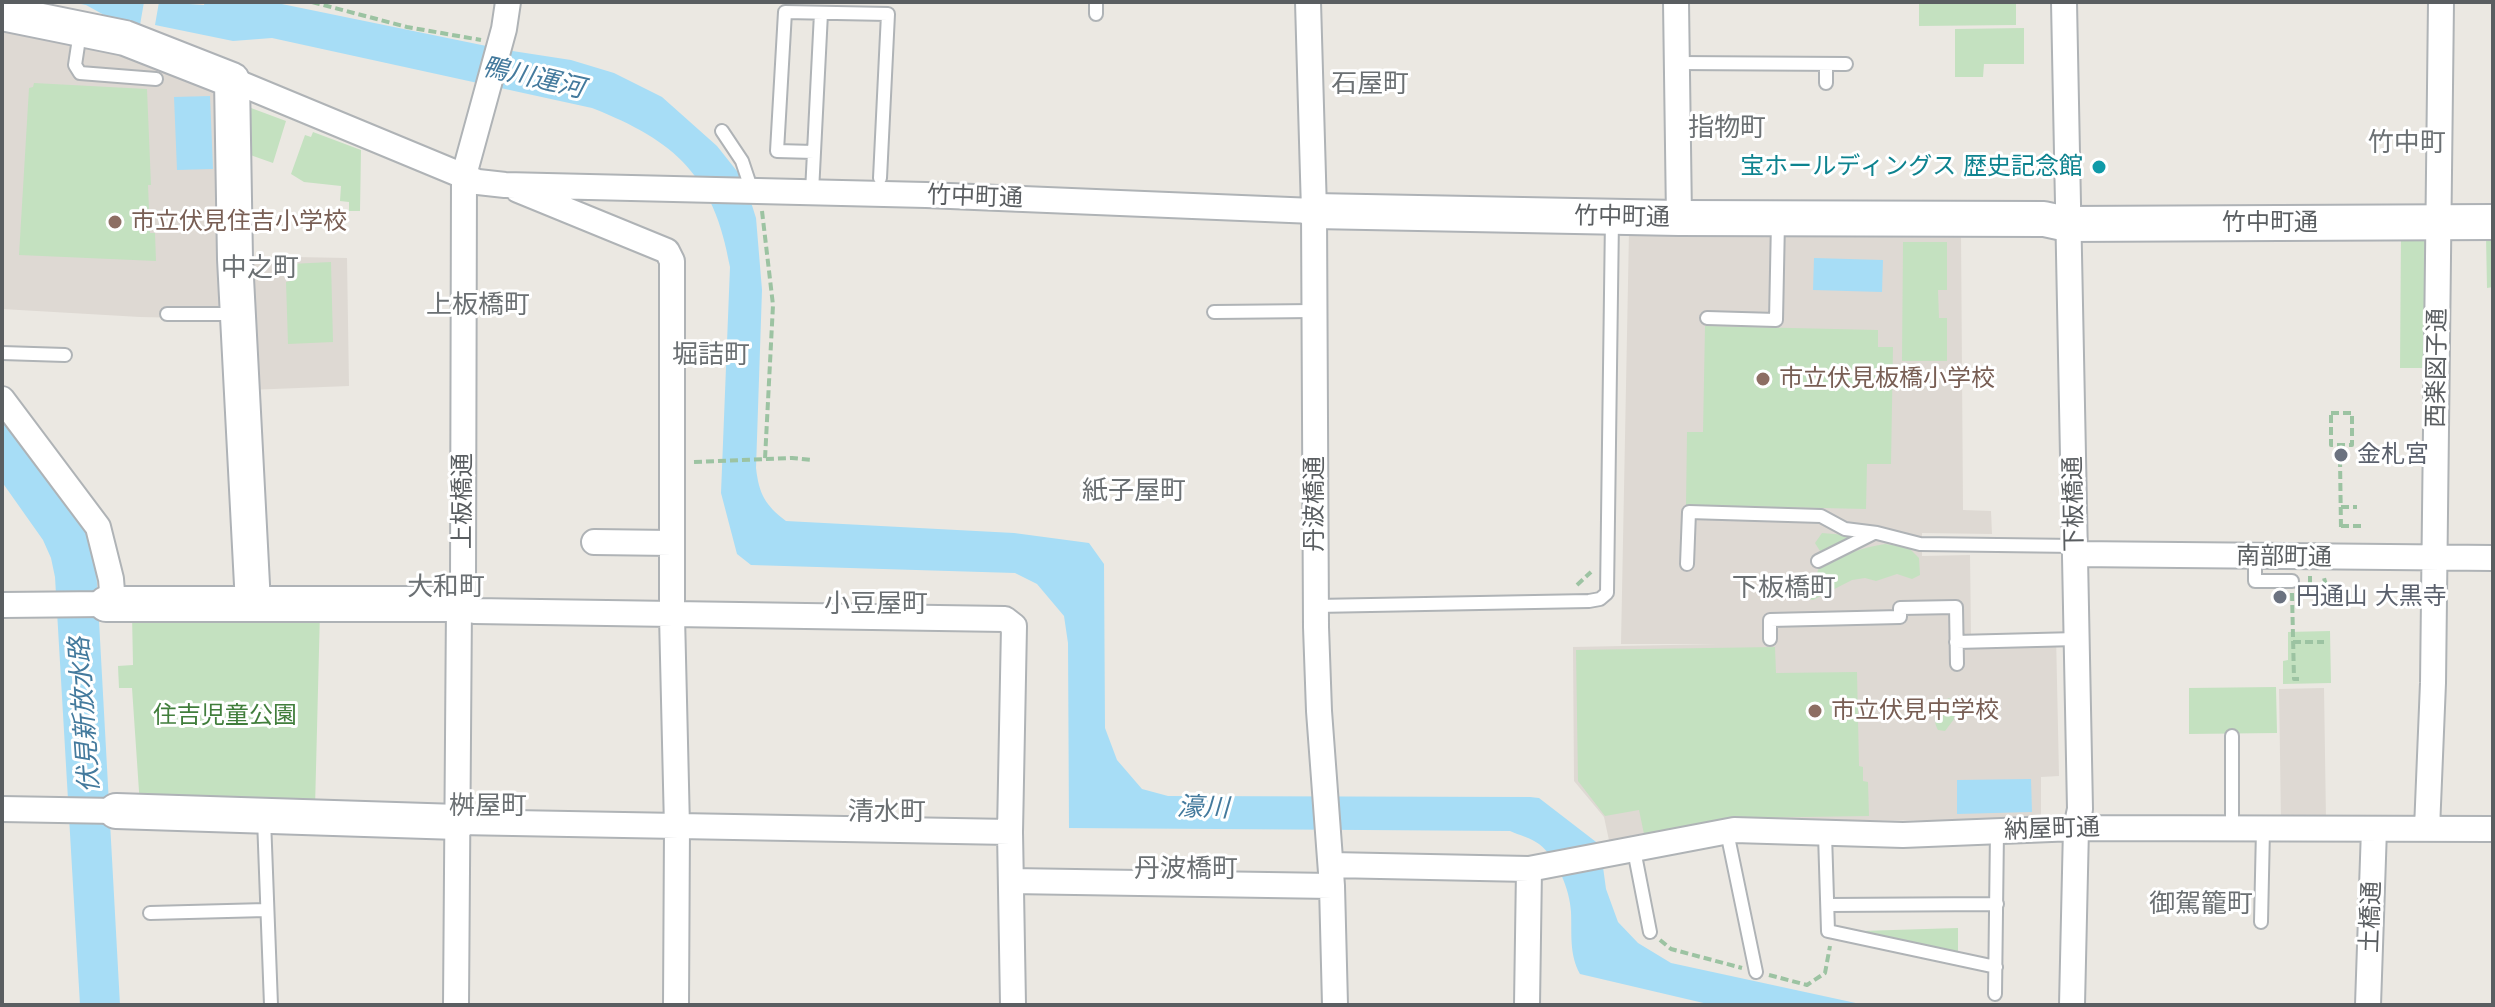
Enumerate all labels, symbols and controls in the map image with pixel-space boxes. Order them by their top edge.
water label: 鴨川運河 [479,51,587,105]
district label: 石屋町 [1331,68,1409,100]
district label: 指物町 [1688,112,1766,144]
district label: 竹中町 [2368,127,2446,159]
place label: 宝ホールディングス 歴史記念館 [1740,153,2083,181]
marker: 宝ホールディングス 歴史記念館 [2090,158,2108,176]
street label: 竹中町通 [927,181,1023,213]
street label: 竹中町通 [1574,202,1670,232]
place label: 市立伏見住吉小学校 [131,208,347,236]
street label: 竹中町通 [2222,209,2318,237]
marker: 市立伏見住吉小学校 [106,213,124,231]
district label: 中之町 [221,252,299,284]
district label: 上板橋町 [426,289,530,321]
street label: 西楽図子通 [2422,308,2452,428]
district label: 堀詰町 [672,339,750,371]
place label: 市立伏見板橋小学校 [1779,365,1995,393]
marker: 市立伏見板橋小学校 [1754,370,1772,388]
place label: 金札宮 [2357,441,2429,469]
marker: 金札宮 [2332,446,2350,464]
street label: 上板橋通 [449,453,477,549]
street label: 丹波橋通 [1301,456,1329,552]
street label: 下板橋通 [2059,456,2089,552]
district label: 紙子屋町 [1082,475,1186,507]
street label: 南部町通 [2236,542,2332,572]
district label: 大和町 [407,571,485,603]
district label: 下板橋町 [1732,572,1836,604]
place label: 円通山 大黒寺 [2296,583,2447,611]
district label: 小豆屋町 [824,588,928,620]
marker: 円通山 大黒寺 [2271,588,2289,606]
water label: 伏見新放水路 [64,636,106,794]
place label: 市立伏見中学校 [1831,697,1999,725]
park label: 住吉児童公園 [153,702,297,730]
marker: 市立伏見中学校 [1806,702,1824,720]
district label: 桝屋町 [449,790,527,822]
water label: 濠川 [1176,792,1230,824]
district label: 清水町 [848,796,926,828]
street label: 納屋町通 [2004,813,2100,845]
district label: 丹波橋町 [1134,853,1238,885]
street label: 土橋通 [2355,881,2387,953]
district label: 御駕籠町 [2149,888,2253,920]

